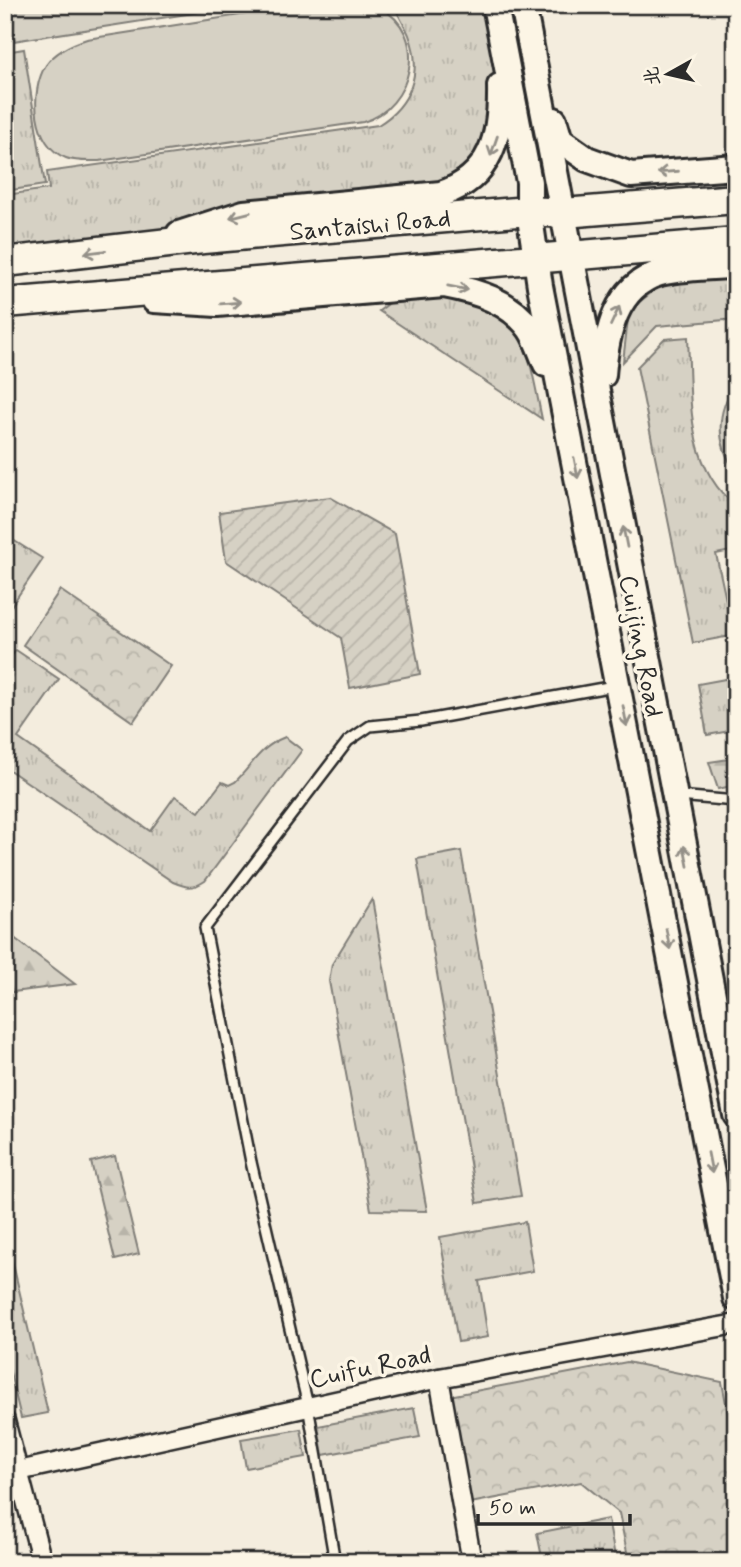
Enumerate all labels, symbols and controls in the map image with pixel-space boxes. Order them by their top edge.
north arrow [632,38,702,108]
text: 北 [639,65,666,87]
one-way arrow [487,134,499,156]
one-way arrow [657,166,679,179]
street label: Santaishi Road [288,202,452,250]
one-way arrow [230,209,252,222]
one-way arrow [85,245,107,258]
one-way arrow [446,281,469,295]
one-way arrow [220,296,242,309]
one-way arrow [609,306,622,327]
one-way arrow [570,456,583,479]
one-way arrow [618,526,631,549]
street label: Cuijing Road [610,573,670,720]
one-way arrow [619,704,633,727]
one-way arrow [679,845,692,868]
one-way arrow [661,927,675,950]
one-way arrow [704,1151,717,1174]
street label: Cuifu Road [307,1338,434,1397]
scale bar [478,1483,631,1527]
text: 50 m [489,1494,536,1522]

